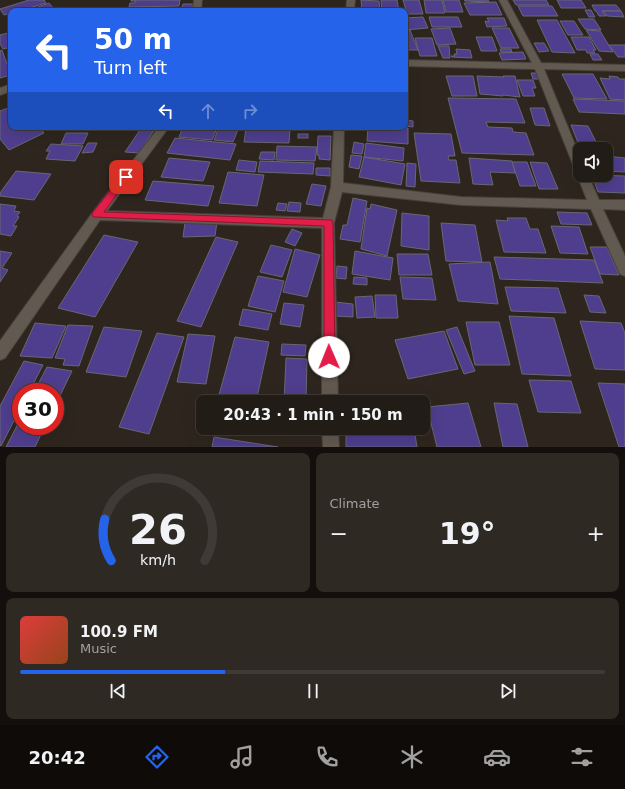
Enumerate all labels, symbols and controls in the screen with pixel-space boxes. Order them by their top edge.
text: 50 m [94,23,172,56]
icon: left [28,24,80,76]
text: Turn left [94,57,167,78]
icon: left [155,100,177,122]
icon: ahead [197,100,219,122]
icon: right [239,100,261,122]
map controls [573,142,613,182]
button: sound [573,142,613,182]
pin [109,160,143,194]
icon: arrive [115,166,137,188]
position arrow [308,336,350,378]
speed limit sign: 30 [12,383,64,435]
text: 20:43 · 1 min · 150 m [223,406,403,424]
text: Climate [330,496,380,511]
text: 26 [129,504,187,553]
text: 19° [439,516,496,551]
text: − [330,521,348,546]
text: + [587,521,605,546]
text: km/h [140,551,176,567]
text: 100.9 FM [80,623,158,641]
text: Music [80,641,117,656]
icon: previous [107,680,129,702]
icon: pause [302,680,324,702]
icon: next [497,680,519,702]
icon: directions [143,743,171,771]
icon: music [228,743,256,771]
icon: phone [313,743,341,771]
icon: climate [398,743,426,771]
icon: car [483,743,511,771]
icon: filters [568,743,596,771]
text: 20:42 [29,747,86,768]

